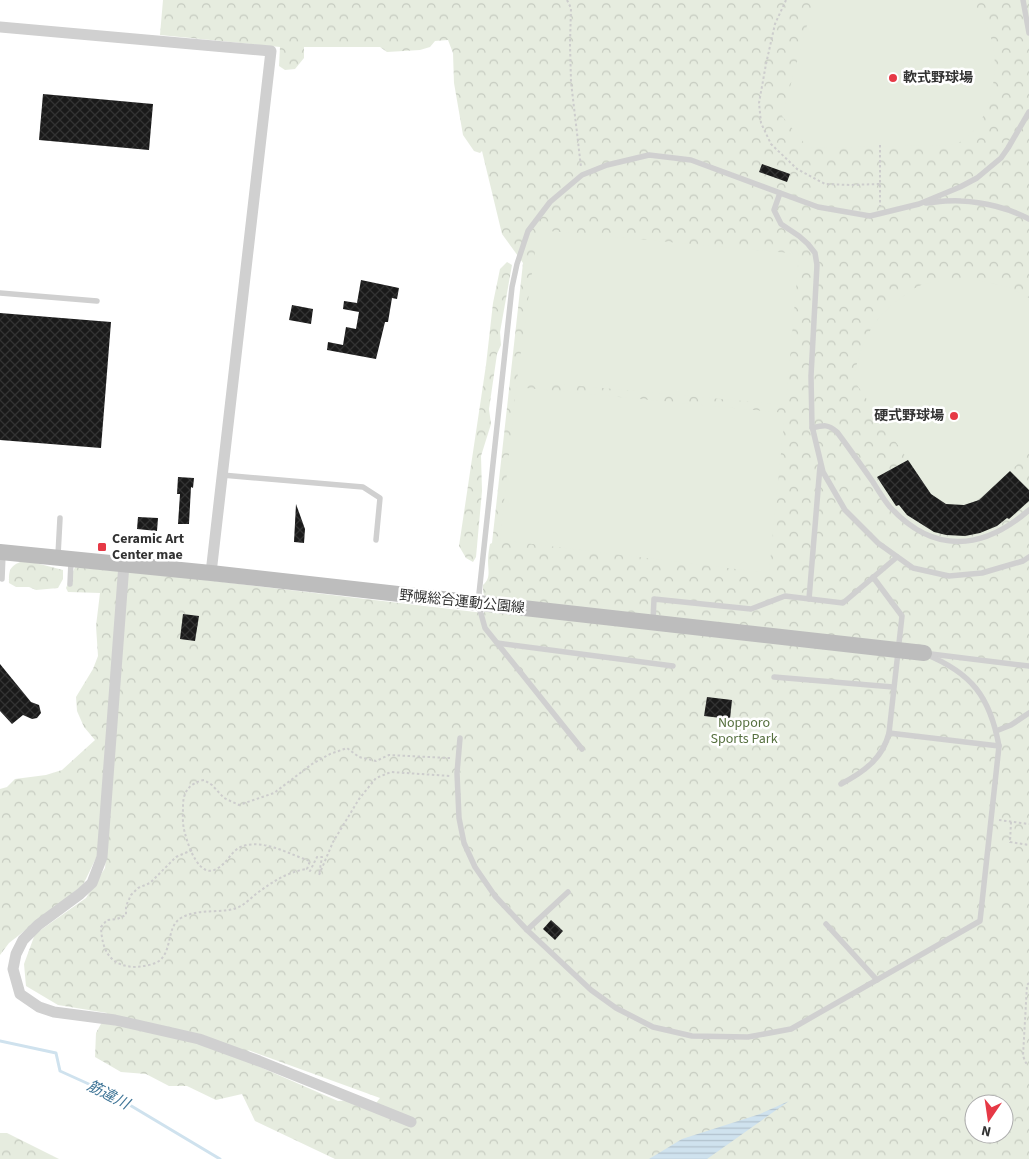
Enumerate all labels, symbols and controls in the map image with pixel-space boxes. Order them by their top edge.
place label: 軟式野球場 [903,68,973,88]
marker: 軟式野球場 [887,72,899,84]
place label: 硬式野球場 [874,406,944,426]
marker: 硬式野球場 [948,410,960,422]
place label: Ceramic Art Center mae [112,529,185,565]
marker: Ceramic Art Center mae [96,541,108,553]
street label: 野幌総合運動公園線 [398,585,526,619]
park label: Nopporo Sports Park [710,713,778,749]
water label: 筋違川 [83,1075,135,1115]
north arrow [964,1094,1014,1144]
text: N [980,1120,993,1141]

